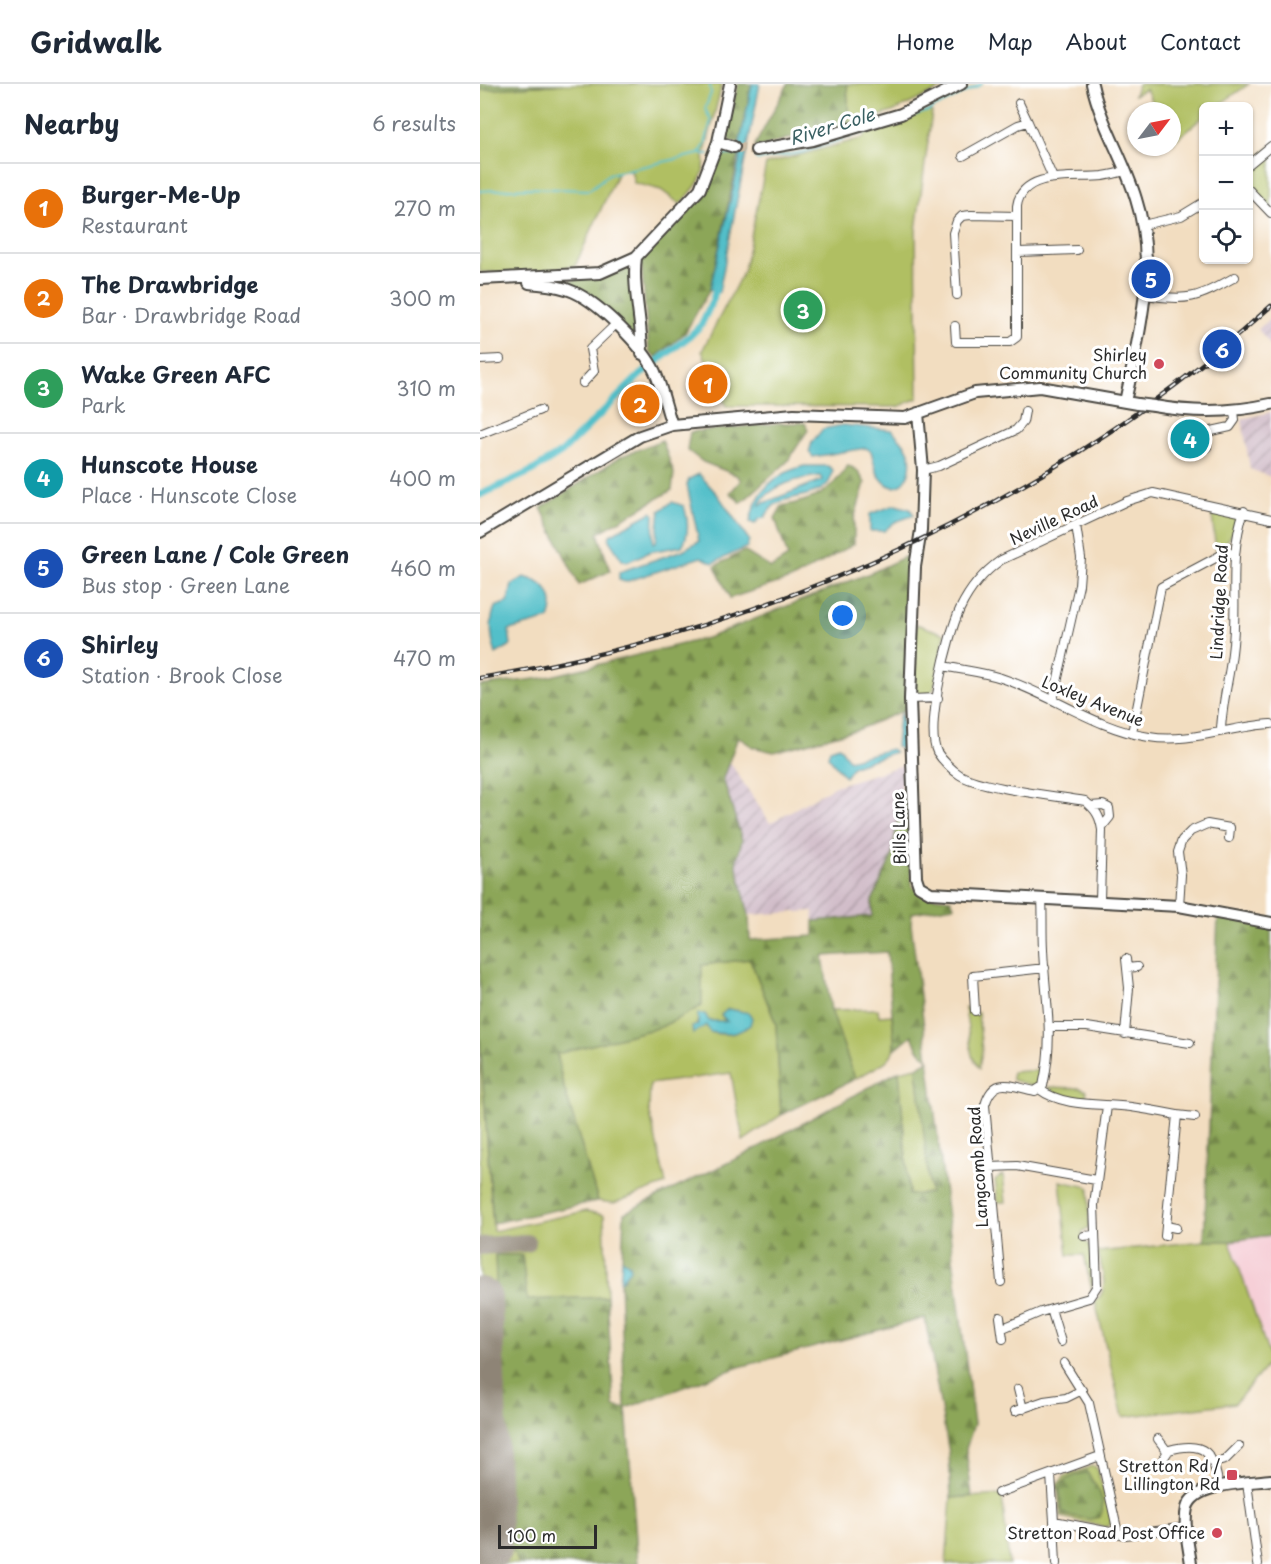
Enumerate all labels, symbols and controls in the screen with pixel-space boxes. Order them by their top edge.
text: Gridwalk [30,20,162,63]
text: Home [896,25,955,57]
text: Map [988,25,1033,57]
text: About [1066,25,1127,57]
text: Contact [1160,25,1241,57]
water label: River Cole [786,100,878,151]
north arrow [1127,102,1181,156]
map controls [1199,102,1253,264]
button: + [1199,102,1253,156]
text: Nearby [24,104,119,143]
text: 6 results [372,108,456,138]
button: − [1199,156,1253,210]
text: Burger-Me-Up [81,177,241,210]
text: 1 [39,193,48,223]
text: 270 m [393,193,456,223]
text: Restaurant [81,210,188,240]
button: locate [1199,210,1253,264]
pin: 5 [1132,256,1170,302]
text: The Drawbridge [81,267,259,300]
text: 2 [36,283,51,313]
text: 300 m [389,283,456,313]
pin: 3 [784,288,822,332]
text: Bar · Drawbridge Road [81,300,301,330]
pin: 6 [1202,326,1242,372]
place label: Shirley Community Church [999,342,1147,384]
text: Wake Green AFC [81,357,271,390]
marker: Shirley Community Church [1152,357,1166,371]
pin: 1 [688,362,728,406]
text: 3 [37,373,50,403]
text: 310 m [396,373,456,403]
pin: 2 [620,382,660,426]
text: Park [81,390,126,420]
pin: 4 [1170,416,1210,462]
text: Hunscote House [81,447,258,480]
text: 4 [37,463,50,493]
text: 400 m [389,463,456,493]
text: Place · Hunscote Close [81,480,297,510]
street label: Neville Road [1005,488,1102,550]
text: Green Lane / Cole Green [81,537,349,570]
street label: Lindridge Road [1203,544,1233,660]
text: 5 [37,553,50,583]
text: 460 m [390,553,456,583]
text: Bus stop · Green Lane [81,570,290,600]
your location [828,601,857,630]
text: Shirley [81,627,159,660]
text: 6 [36,643,51,673]
text: 470 m [393,643,456,673]
text: Station · Brook Close [81,660,283,690]
street label: Loxley Avenue [1039,669,1148,732]
street label: Bills Lane [885,791,911,865]
street label: Langcomb Road [961,1106,993,1228]
place label: Stretton Rd / Lillington Rd [1118,1453,1220,1495]
marker: Stretton Rd / Lillington Rd [1225,1468,1239,1482]
place label: Stretton Road Post Office [1007,1520,1205,1544]
scale bar [498,1522,597,1550]
text: 100 m [507,1523,556,1547]
marker: Stretton Road Post Office [1210,1526,1224,1540]

